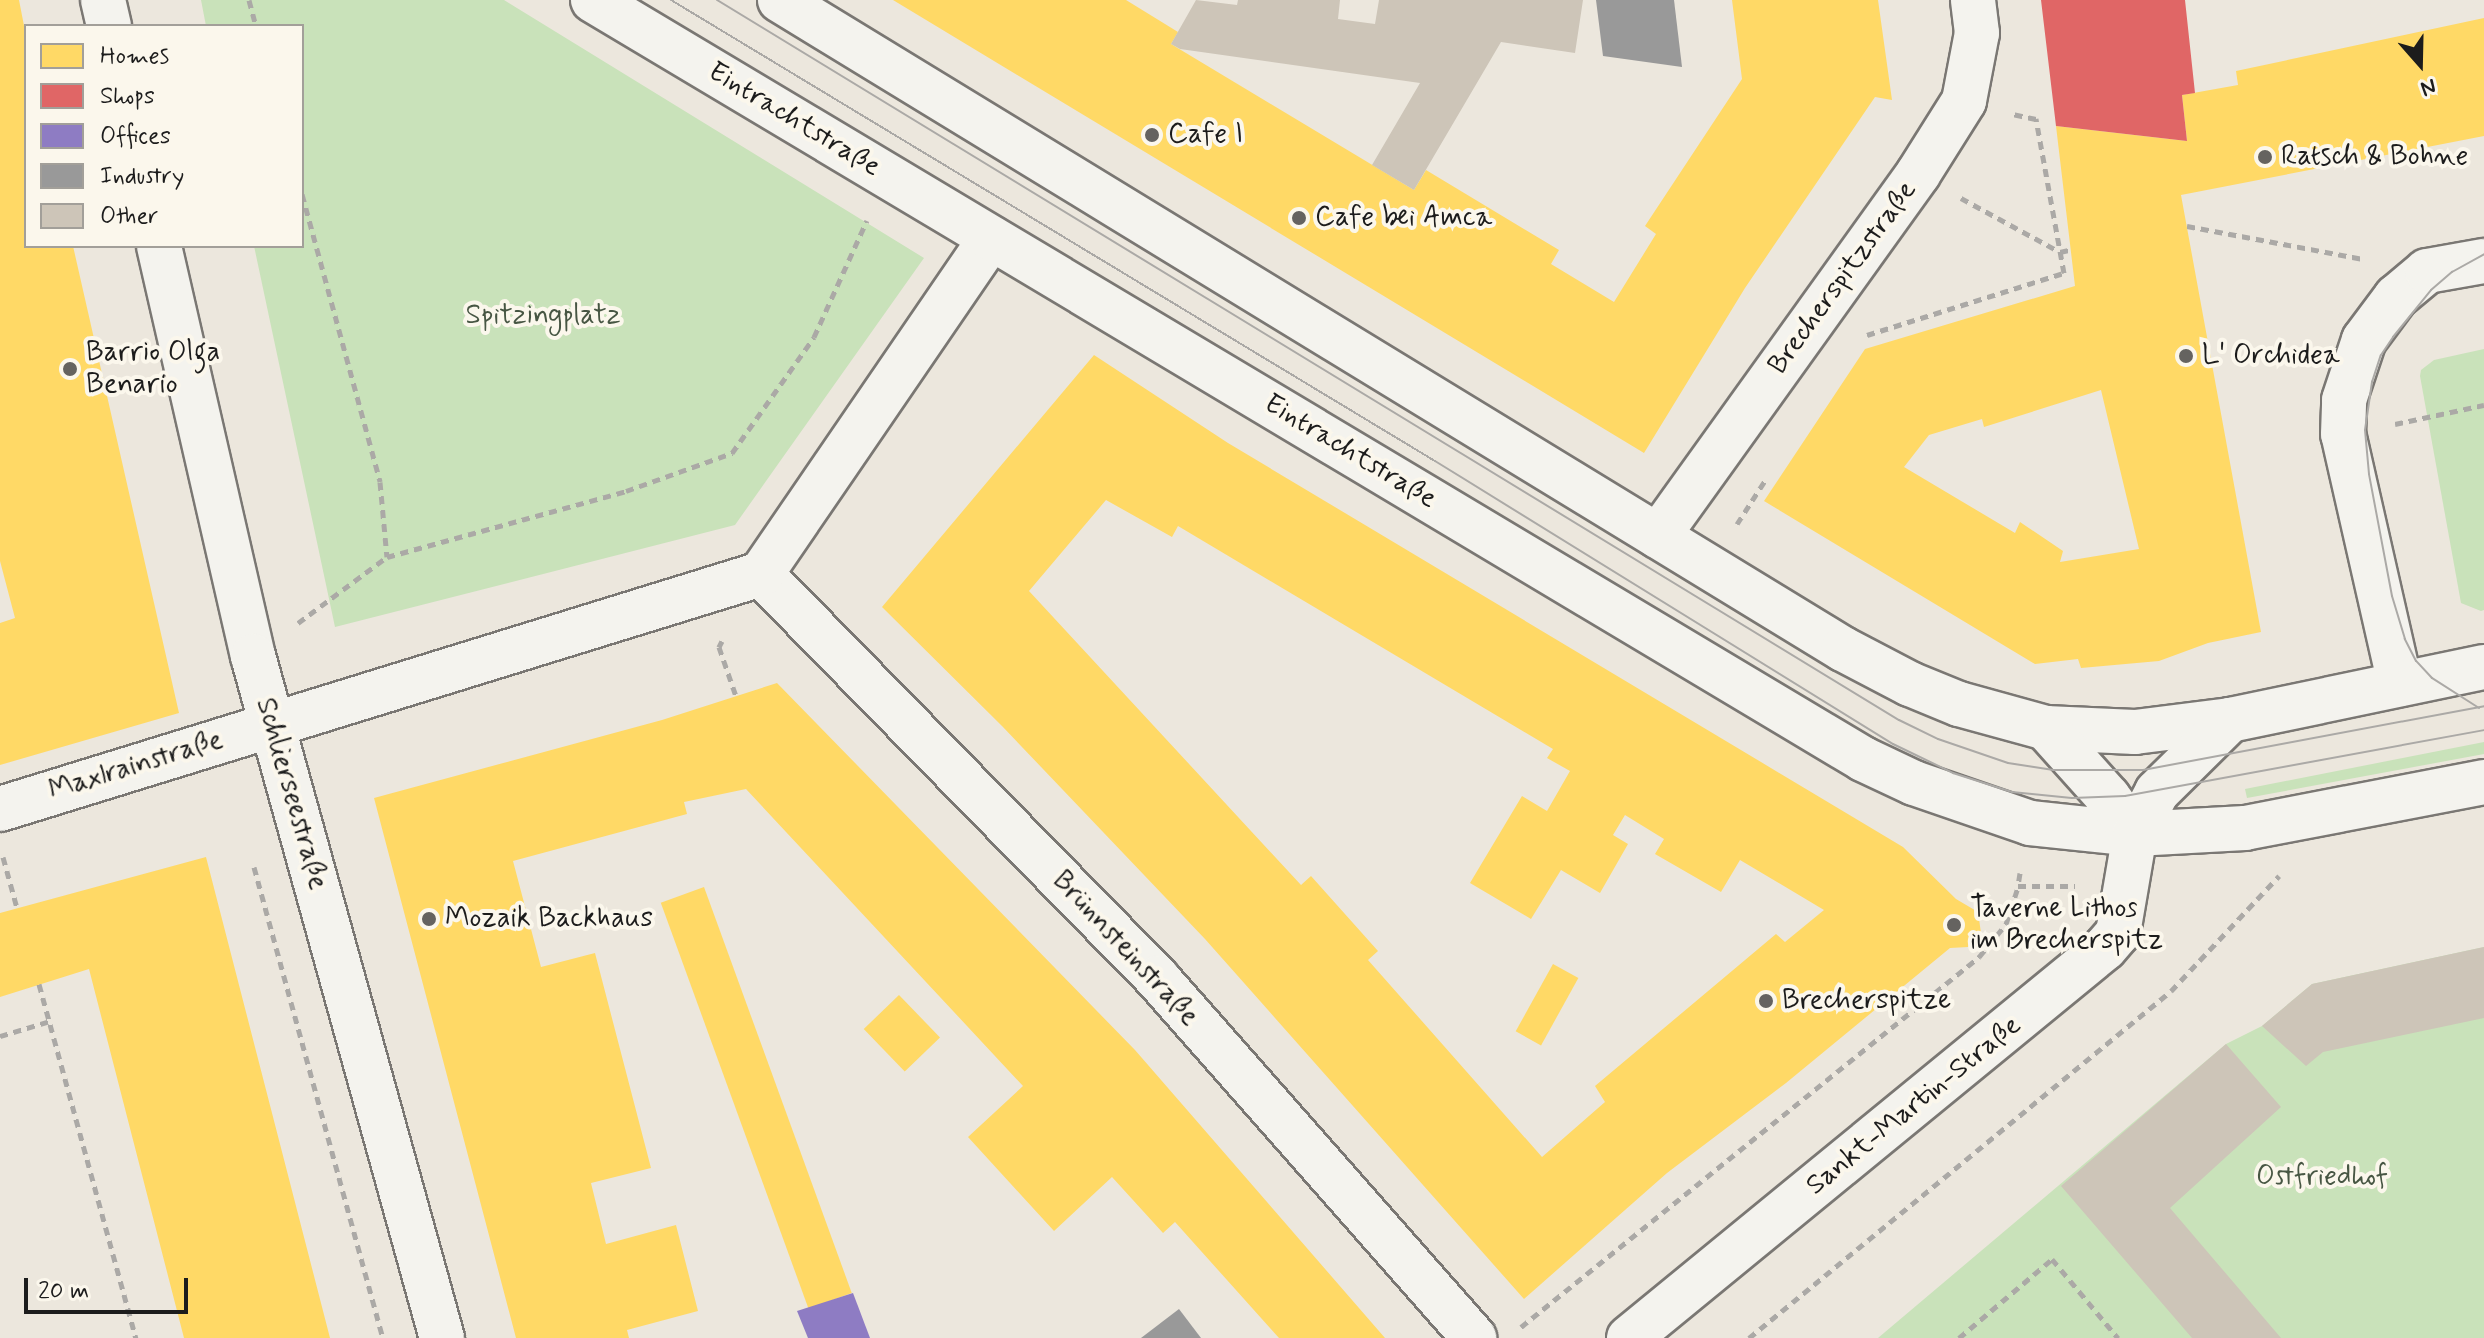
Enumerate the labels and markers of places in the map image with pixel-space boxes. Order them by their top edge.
place label: Cafe I [1168,118,1250,152]
marker: Cafe I [1143,126,1161,144]
place label: Ratsch & Bohne [2281,140,2468,174]
marker: Ratsch & Bohne [2256,148,2274,166]
place label: Cafe bei Amca [1315,201,1490,235]
marker: Cafe bei Amca [1290,209,1308,227]
place label: Barrio Olga Benario [86,336,220,402]
place label: L' Orchidea [2202,339,2340,373]
marker: L' Orchidea [2177,347,2195,365]
marker: Barrio Olga Benario [61,360,79,378]
place label: Taverne Lithos im Brecherspitz [1970,892,2162,958]
place label: Mozaik Backhaus [445,902,653,936]
marker: Mozaik Backhaus [420,910,438,928]
marker: Taverne Lithos im Brecherspitz [1945,916,1963,934]
place label: Brecherspitze [1782,984,1951,1018]
marker: Brecherspitze [1757,992,1775,1010]

